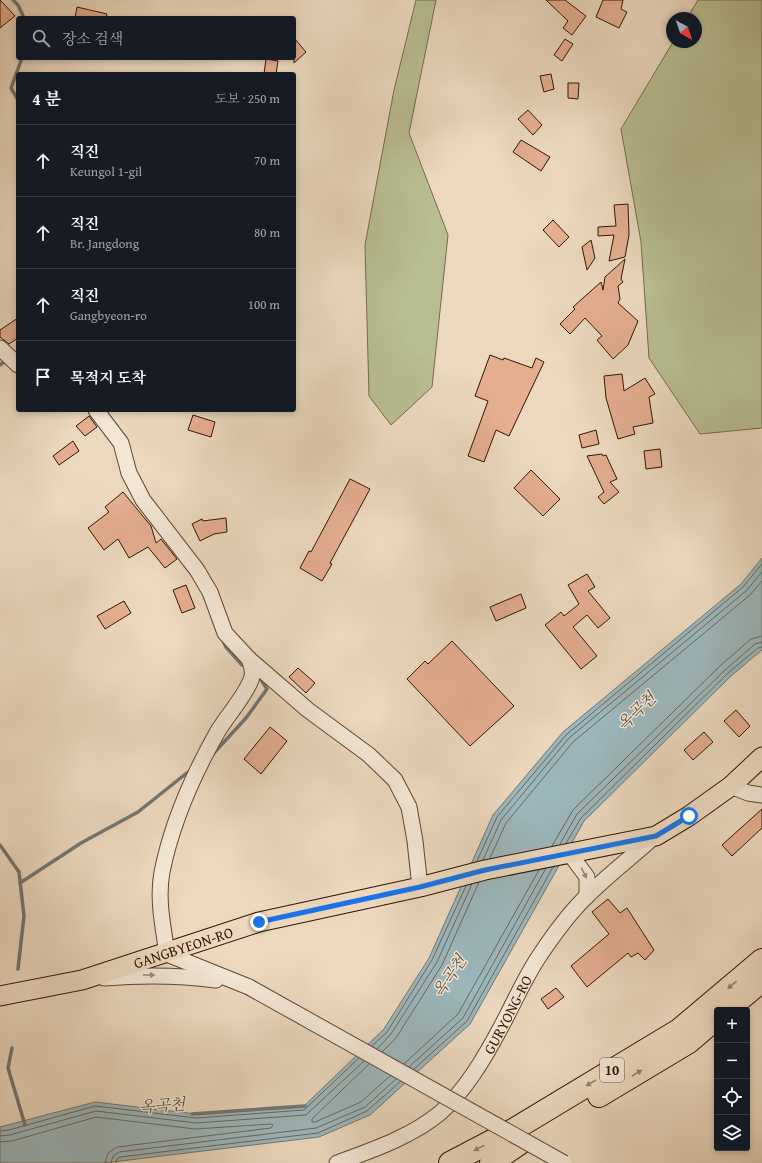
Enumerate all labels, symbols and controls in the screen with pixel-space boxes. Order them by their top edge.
north arrow [666,12,702,48]
search box [16,16,296,60]
icon: search [30,27,52,49]
text: 장소 검색 [62,28,123,49]
text: 4 분 [32,86,61,111]
text: 도보 · 250 m [215,89,280,108]
text: 직진 [70,141,99,162]
icon: ahead [32,150,54,172]
text: 70 m [254,151,280,170]
text: Keungol 1-gil [70,162,142,181]
text: 직진 [70,213,99,234]
icon: ahead [32,222,54,244]
text: 80 m [254,223,280,242]
text: Br. Jangdong [70,234,139,253]
text: 직진 [70,285,99,306]
icon: ahead [32,294,54,316]
text: 100 m [248,295,280,314]
text: Gangbyeon-ro [70,306,147,325]
icon: arrive [32,366,54,388]
text: 목적지 도착 [70,367,146,388]
water label: 옥곡천 [611,685,662,736]
route start [680,807,698,825]
one-way arrow [581,867,587,879]
route end [250,913,268,931]
street label: GANGBYEON-RO [131,921,236,973]
water label: 옥곡천 [426,949,473,1002]
street label: GURYONG-RO [478,971,536,1058]
one-way arrow [143,972,156,978]
one-way arrow [727,981,737,990]
map controls [714,1007,750,1151]
button: + [714,1007,750,1043]
button: − [714,1043,750,1079]
road number: 10 [600,1058,624,1082]
one-way arrow [631,1070,643,1077]
one-way arrow [585,1079,597,1086]
button: locate [714,1079,750,1115]
water label: 옥곡천 [138,1091,188,1119]
button: layers [714,1115,750,1151]
one-way arrow [473,1145,485,1151]

